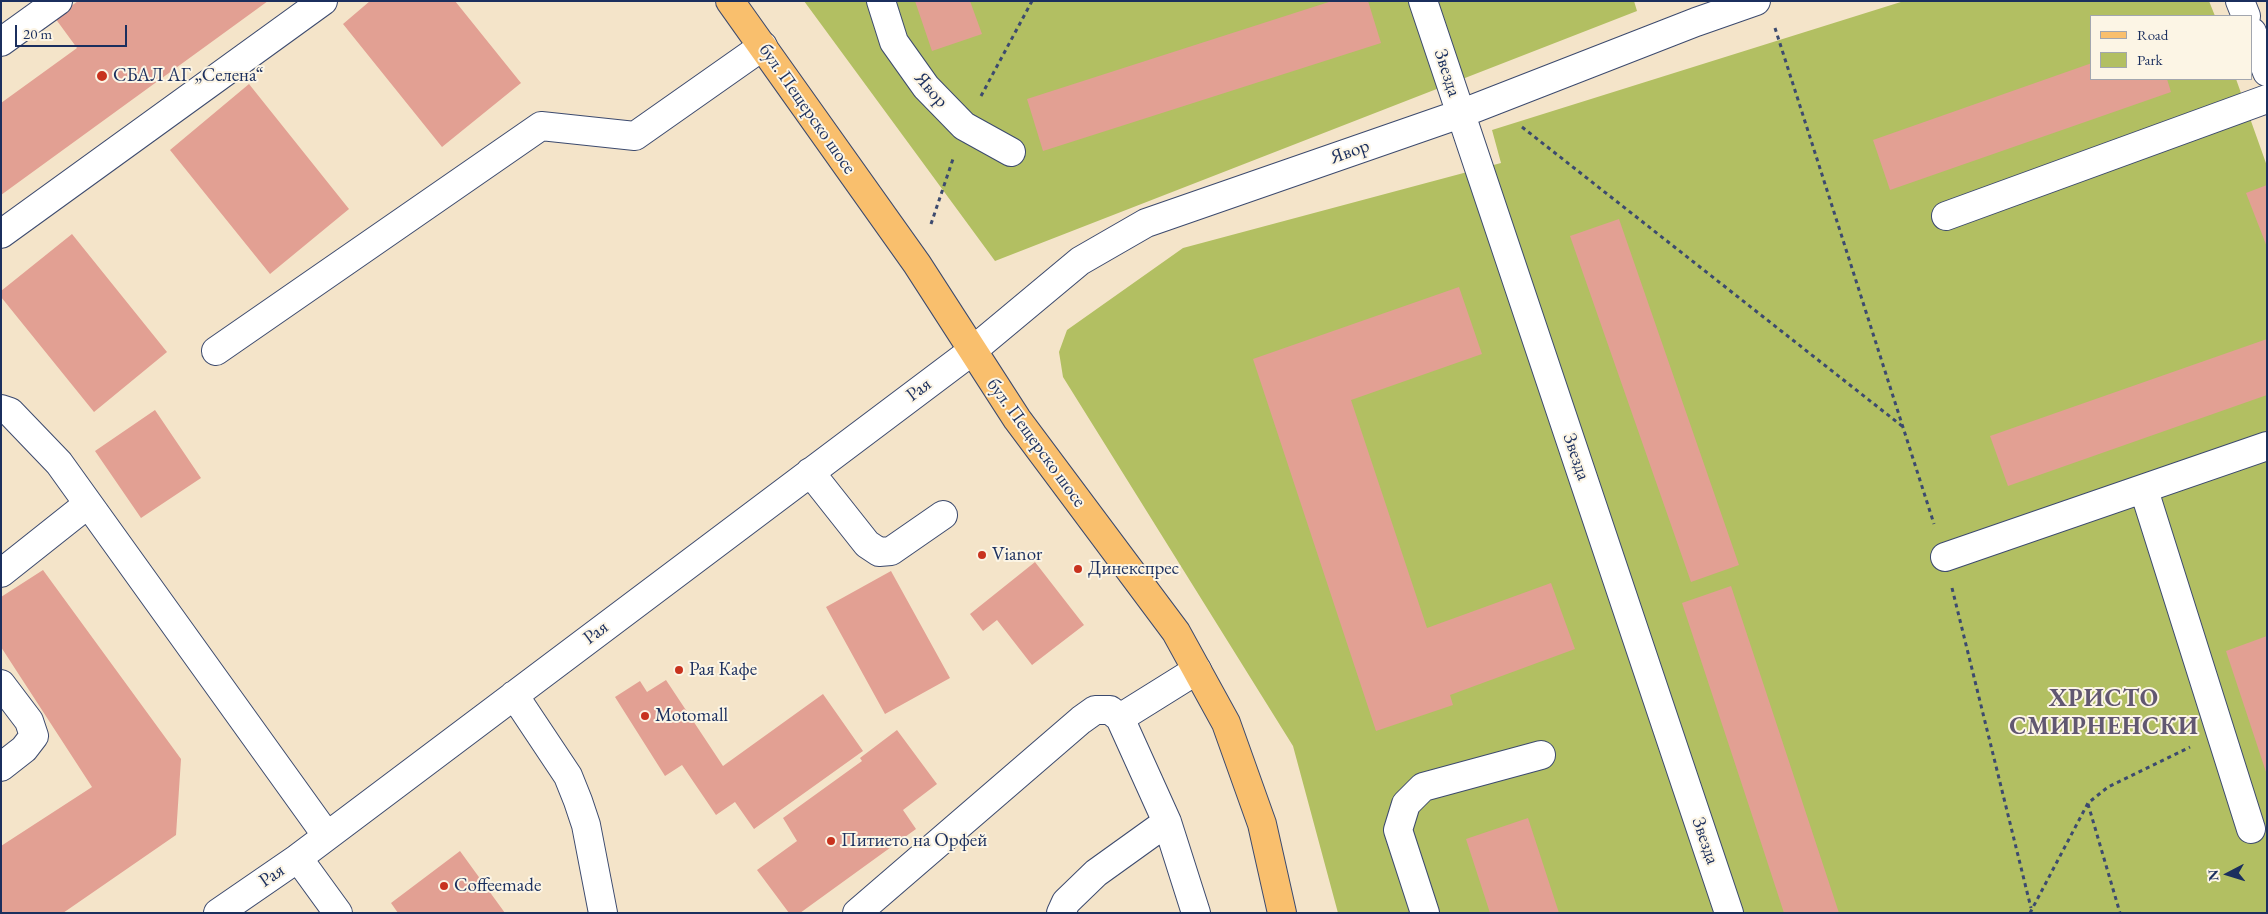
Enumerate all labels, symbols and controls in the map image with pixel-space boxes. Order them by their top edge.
scale bar [18,15,130,47]
legend [2090,15,2253,80]
text: 20 m [23,24,52,43]
text: Road [2137,25,2168,44]
street label: бул. Пещерско шосе [754,39,860,179]
street label: Звезда [1429,46,1465,100]
text: Park [2137,50,2163,69]
place label: СБАЛ АГ „Селена“ [113,65,264,87]
street label: Явор [909,67,953,113]
marker: СБАЛ АГ „Селена“ [95,69,109,83]
street label: Явор [1327,135,1373,169]
street label: Рая [902,373,936,407]
street label: бул. Пещерско шосе [982,374,1090,512]
street label: Звезда [1557,430,1595,484]
place label: Vianor [992,544,1042,566]
marker: Vianor [976,549,988,561]
place label: Динекспрес [1088,558,1179,580]
marker: Динекспрес [1072,563,1084,575]
street label: Рая [579,616,613,650]
place label: Рая Кафе [689,659,757,681]
marker: Рая Кафе [673,664,685,676]
district label: ХРИСТО СМИРНЕНСКИ [2008,685,2200,741]
place label: Motomall [655,705,728,727]
marker: Motomall [639,710,651,722]
street label: Звезда [1686,814,1724,868]
place label: Питието на Орфей [841,830,987,852]
marker: Питието на Орфей [825,835,837,847]
north arrow [2203,849,2253,899]
street label: Рая [255,859,289,893]
text: N [2204,869,2223,882]
place label: Coffeemade [454,875,541,897]
marker: Coffeemade [438,880,450,892]

